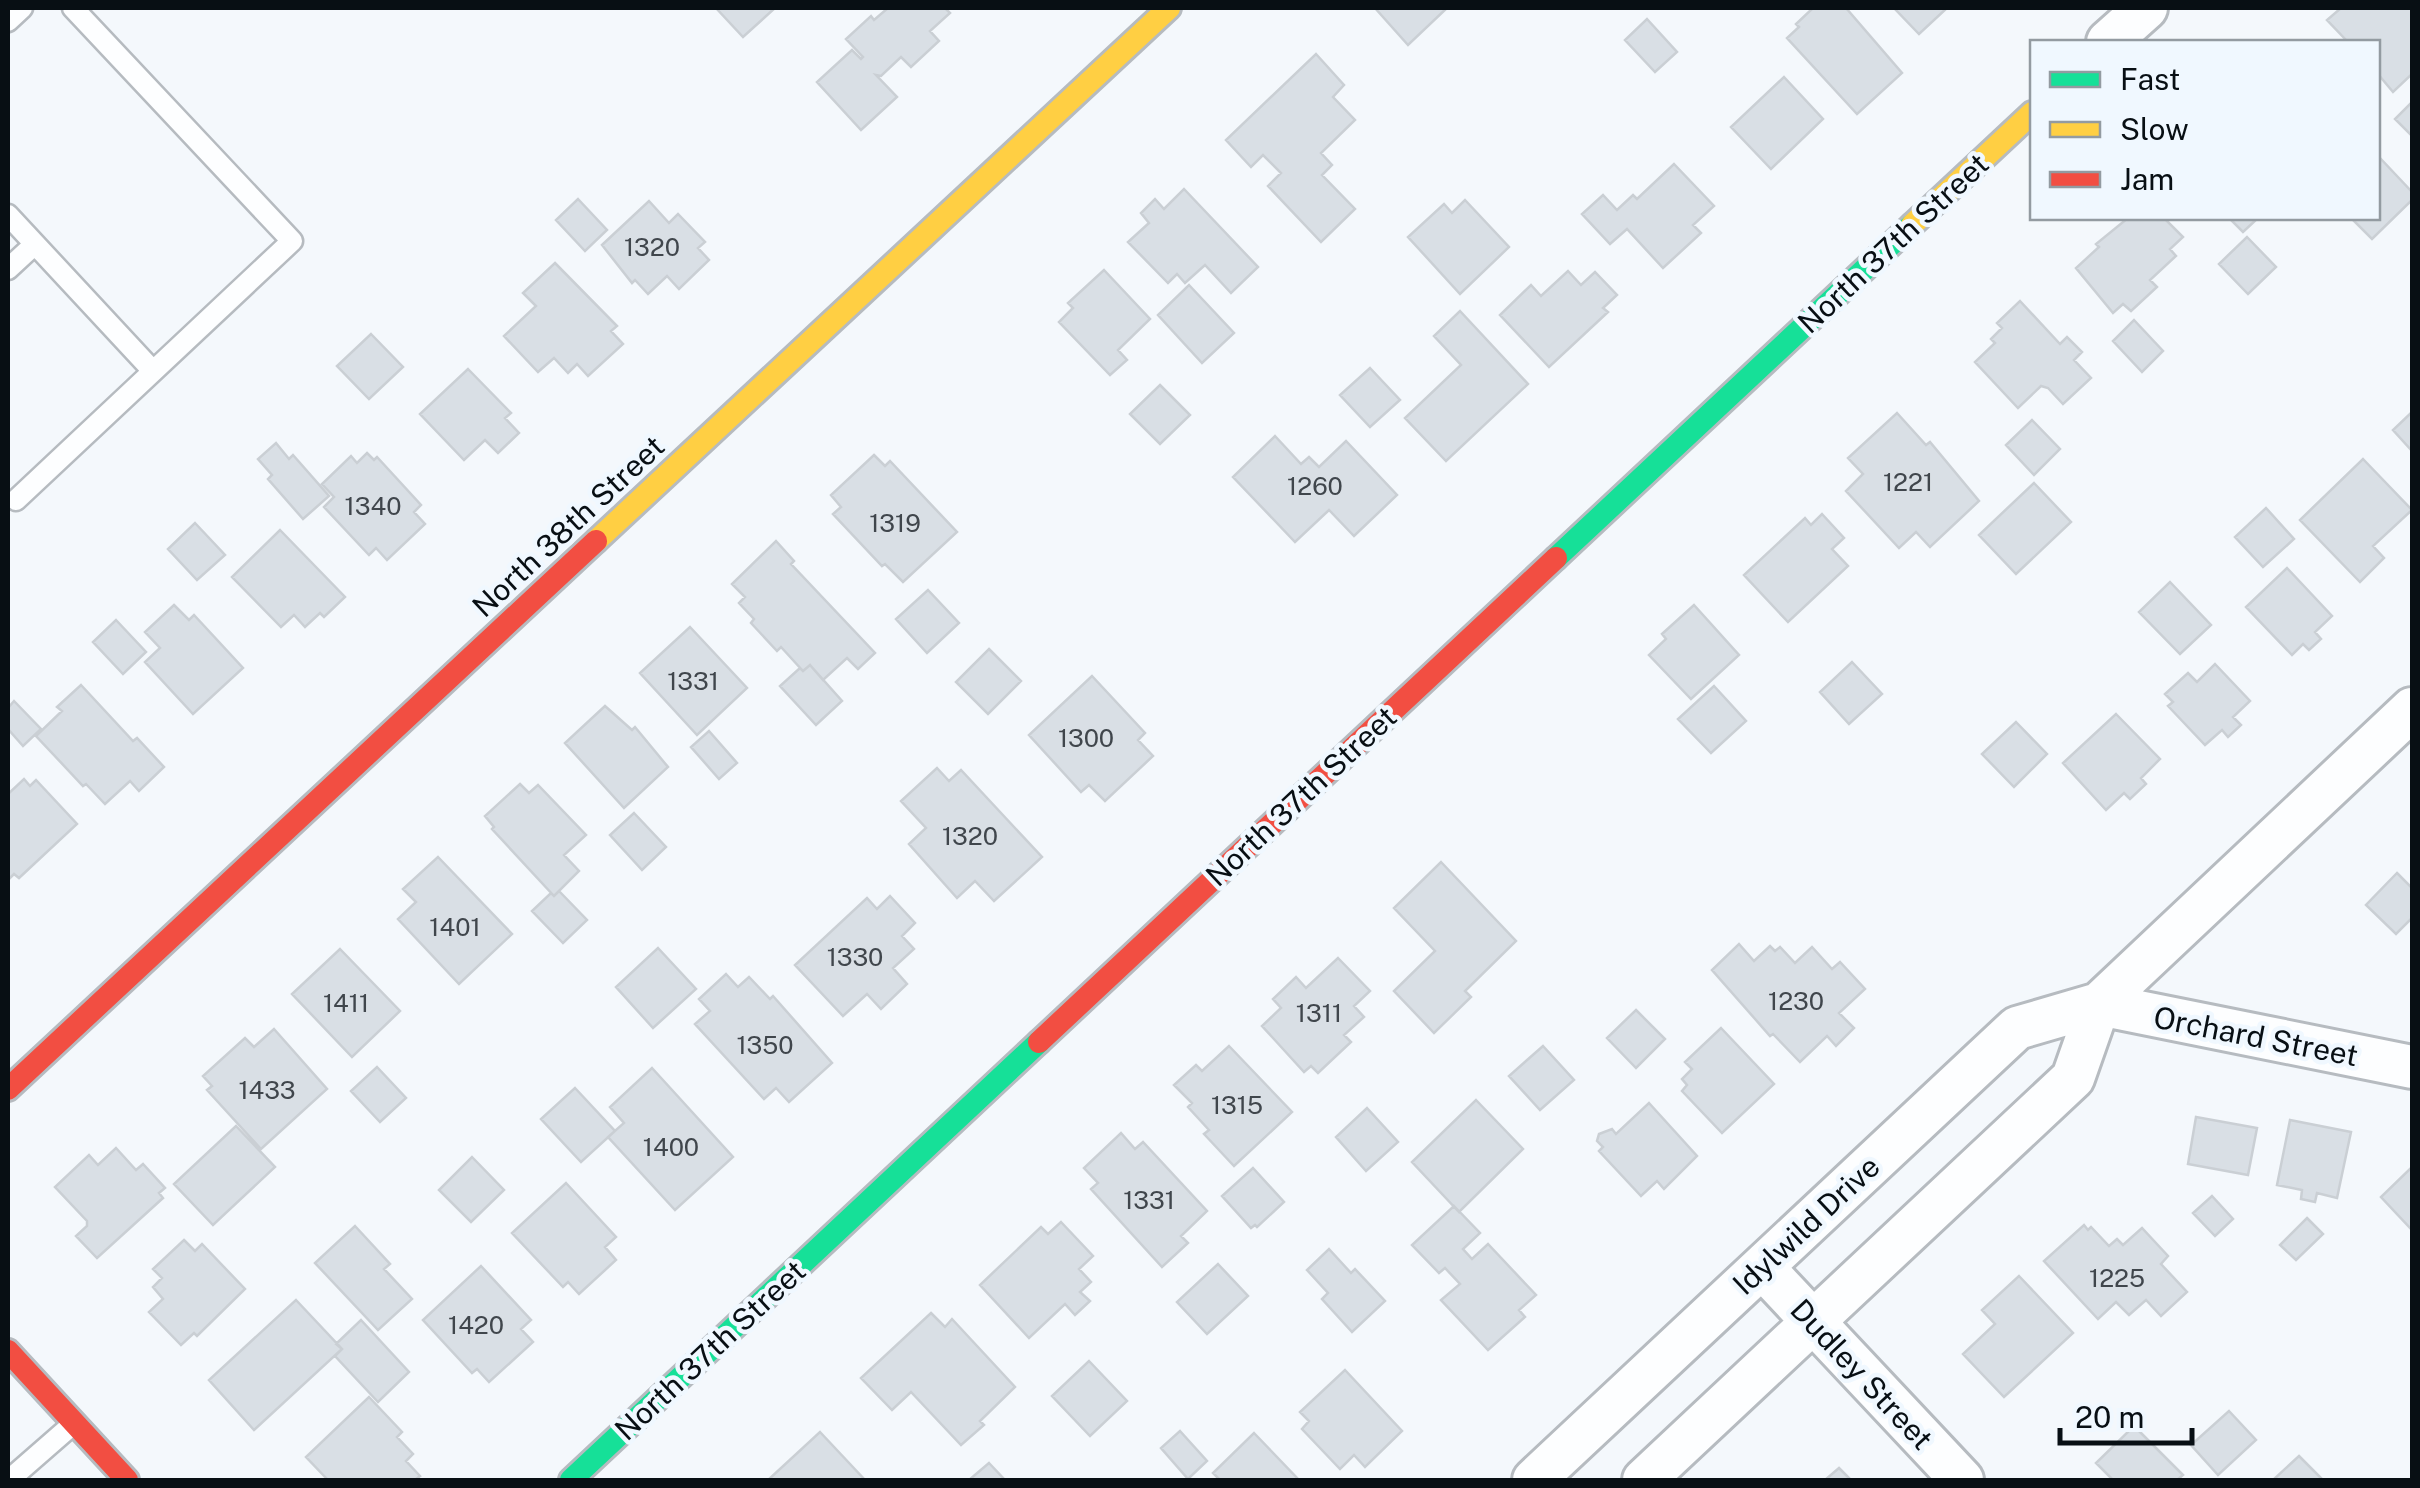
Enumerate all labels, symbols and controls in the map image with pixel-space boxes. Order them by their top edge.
legend [2030,40,2380,220]
text: Fast [2120,61,2180,97]
text: Slow [2120,111,2189,147]
street label: North 37th Street [1790,146,1996,340]
text: Jam [2120,161,2174,197]
house number: 1320 [624,232,680,262]
street label: North 38th Street [465,428,671,624]
house number: 1221 [1883,467,1933,497]
house number: 1260 [1287,471,1343,501]
house number: 1340 [345,491,401,521]
house number: 1319 [869,508,921,538]
house number: 1331 [667,666,719,696]
street label: North 37th Street [1198,699,1404,893]
house number: 1300 [1058,723,1114,753]
house number: 1320 [942,821,998,851]
house number: 1401 [429,912,481,942]
house number: 1330 [827,942,883,972]
house number: 1230 [1768,986,1824,1016]
house number: 1411 [323,988,369,1018]
house number: 1311 [1296,998,1342,1028]
street label: Orchard Street [2151,999,2361,1073]
house number: 1350 [736,1030,794,1060]
house number: 1433 [238,1075,296,1105]
house number: 1315 [1211,1090,1263,1120]
house number: 1400 [643,1132,699,1162]
street label: Idylwild Drive [1725,1148,1887,1302]
house number: 1331 [1123,1185,1175,1215]
street label: North 37th Street [607,1253,813,1447]
house number: 1225 [2089,1263,2145,1293]
street label: Dudley Street [1783,1291,1941,1457]
house number: 1420 [448,1310,504,1340]
scale bar [2060,1383,2192,1445]
text: 20 m [2075,1399,2144,1435]

